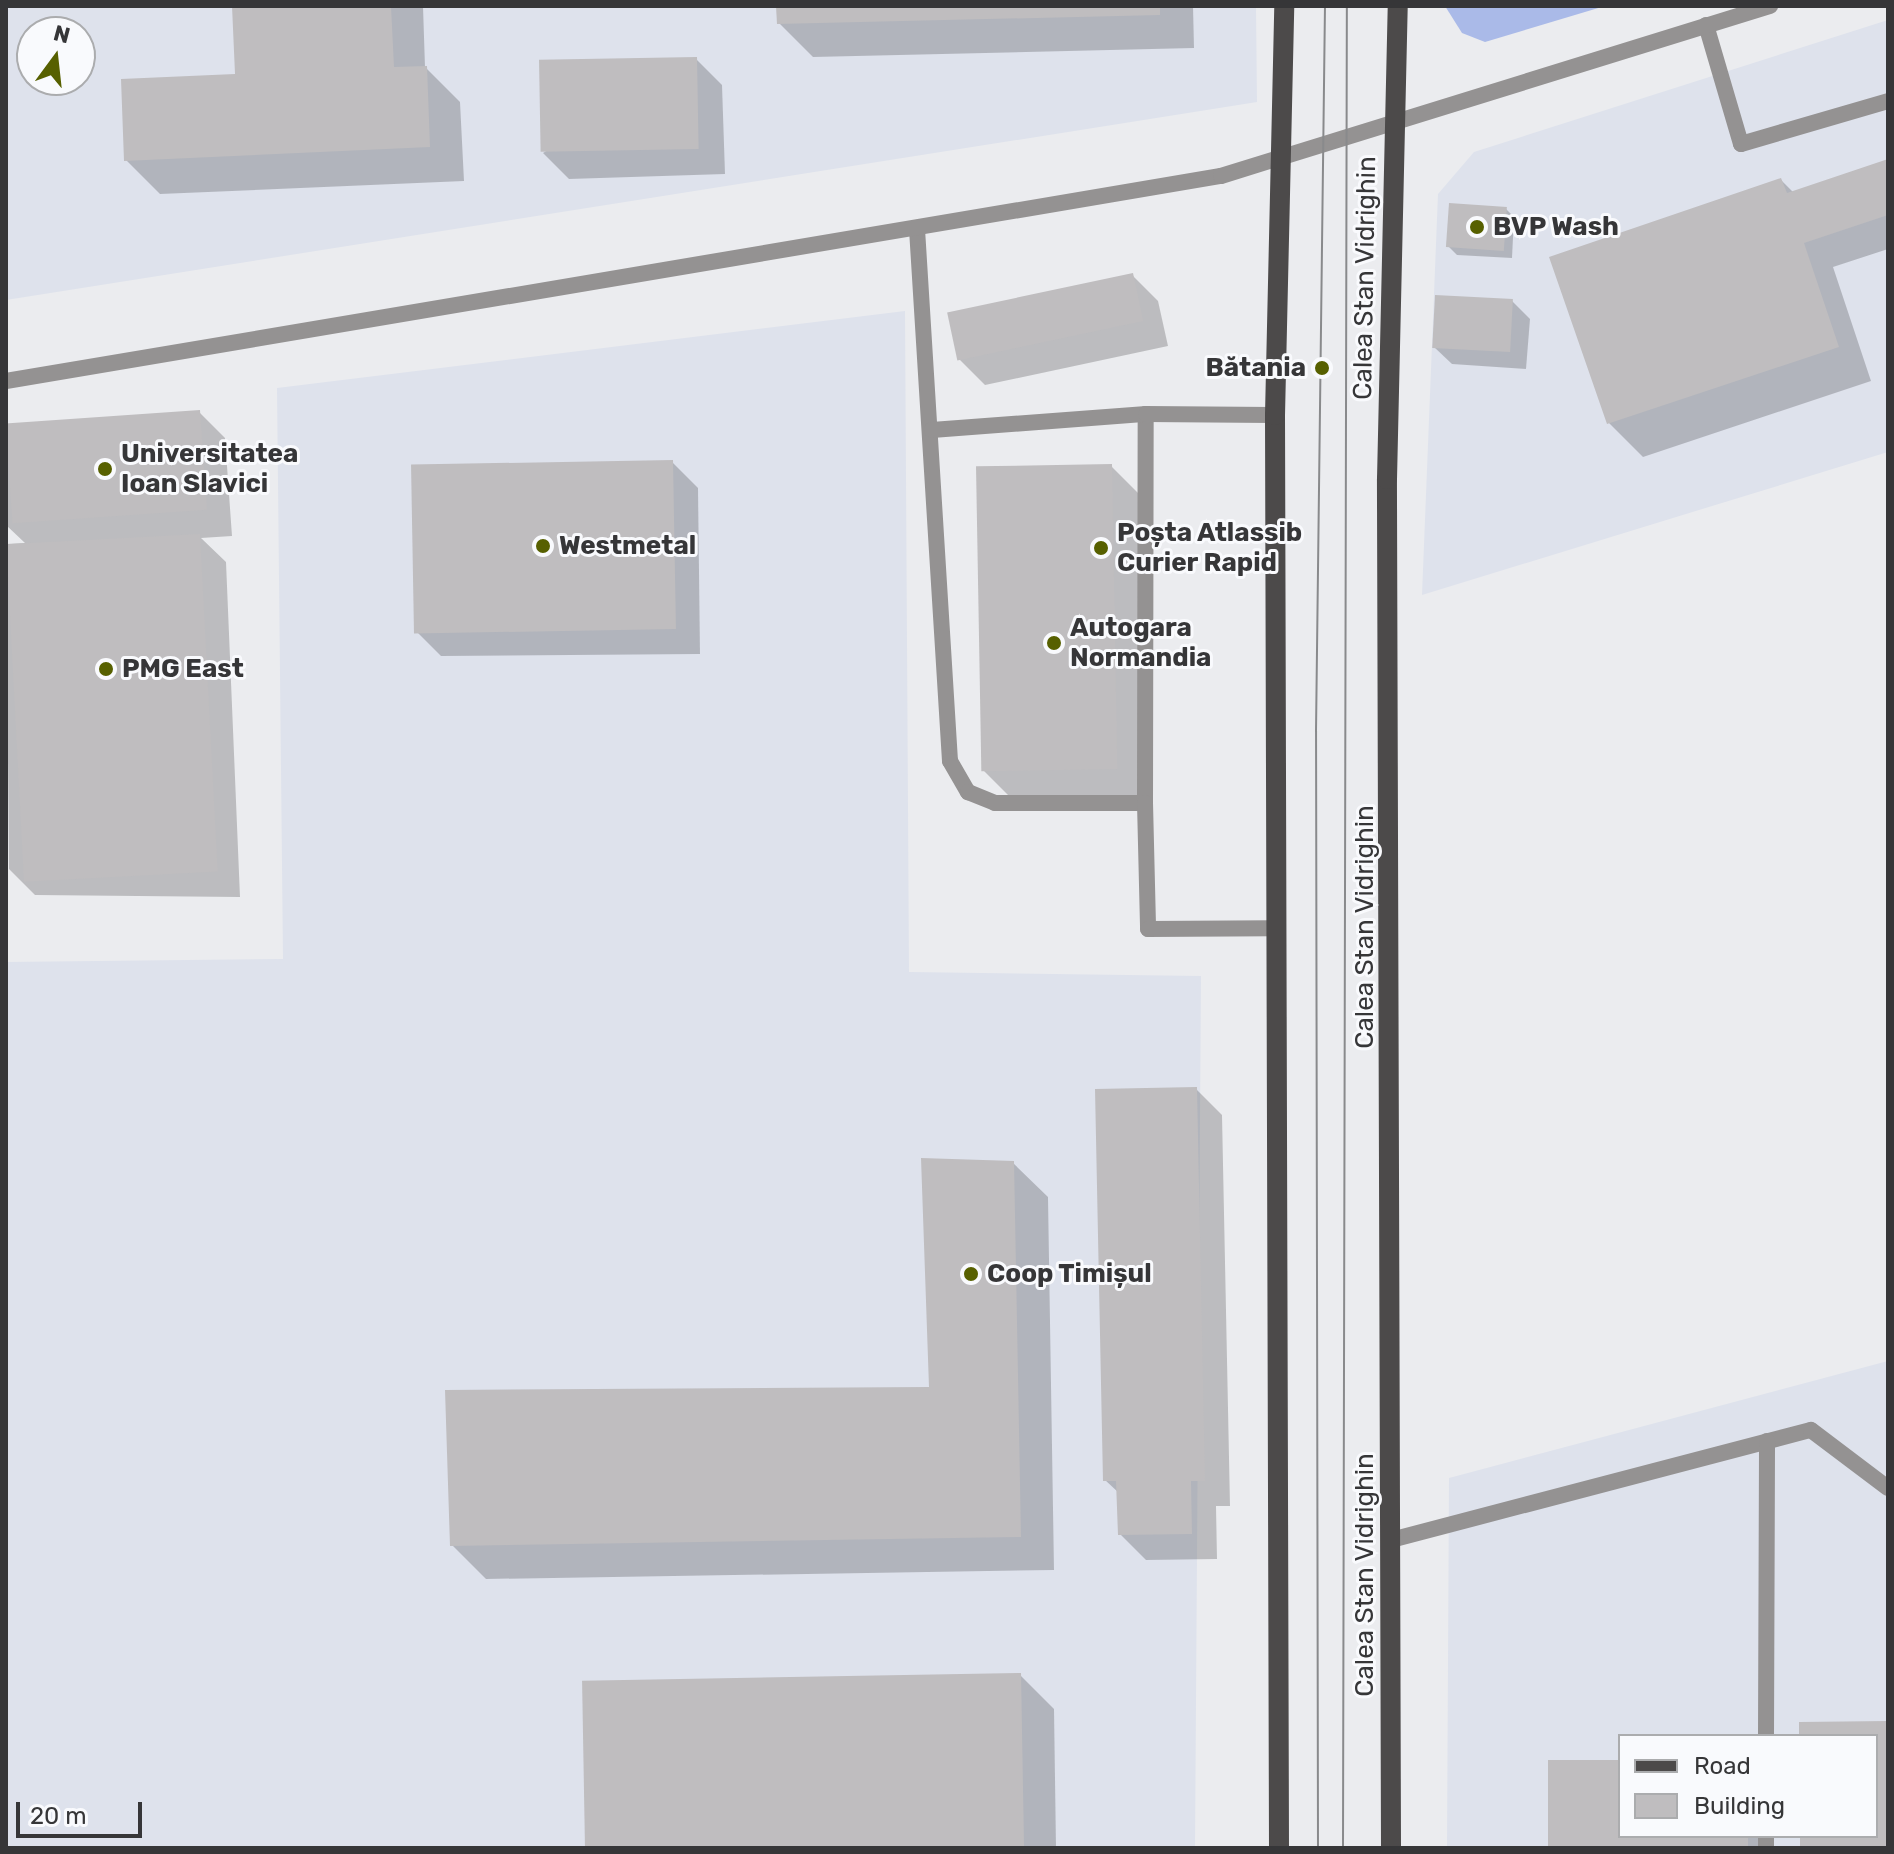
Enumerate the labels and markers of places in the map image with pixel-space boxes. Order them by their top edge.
place label: BVP Wash [1493,211,1620,243]
marker: BVP Wash [1468,218,1486,236]
place label: Bătania [1205,352,1306,384]
marker: Bătania [1313,359,1331,377]
place label: Universitatea Ioan Slavici [121,438,298,500]
marker: Universitatea Ioan Slavici [96,460,114,478]
place label: Poșta Atlassib Curier Rapid [1117,517,1303,578]
place label: Westmetal [559,530,696,562]
marker: Westmetal [534,537,552,555]
marker: Poșta Atlassib Curier Rapid [1092,539,1110,557]
place label: Autogara Normandia [1070,612,1211,674]
marker: Autogara Normandia [1045,634,1063,652]
place label: PMG East [122,653,244,685]
marker: PMG East [97,660,115,678]
place label: Coop Timișul [987,1258,1152,1290]
marker: Coop Timișul [962,1265,980,1283]

